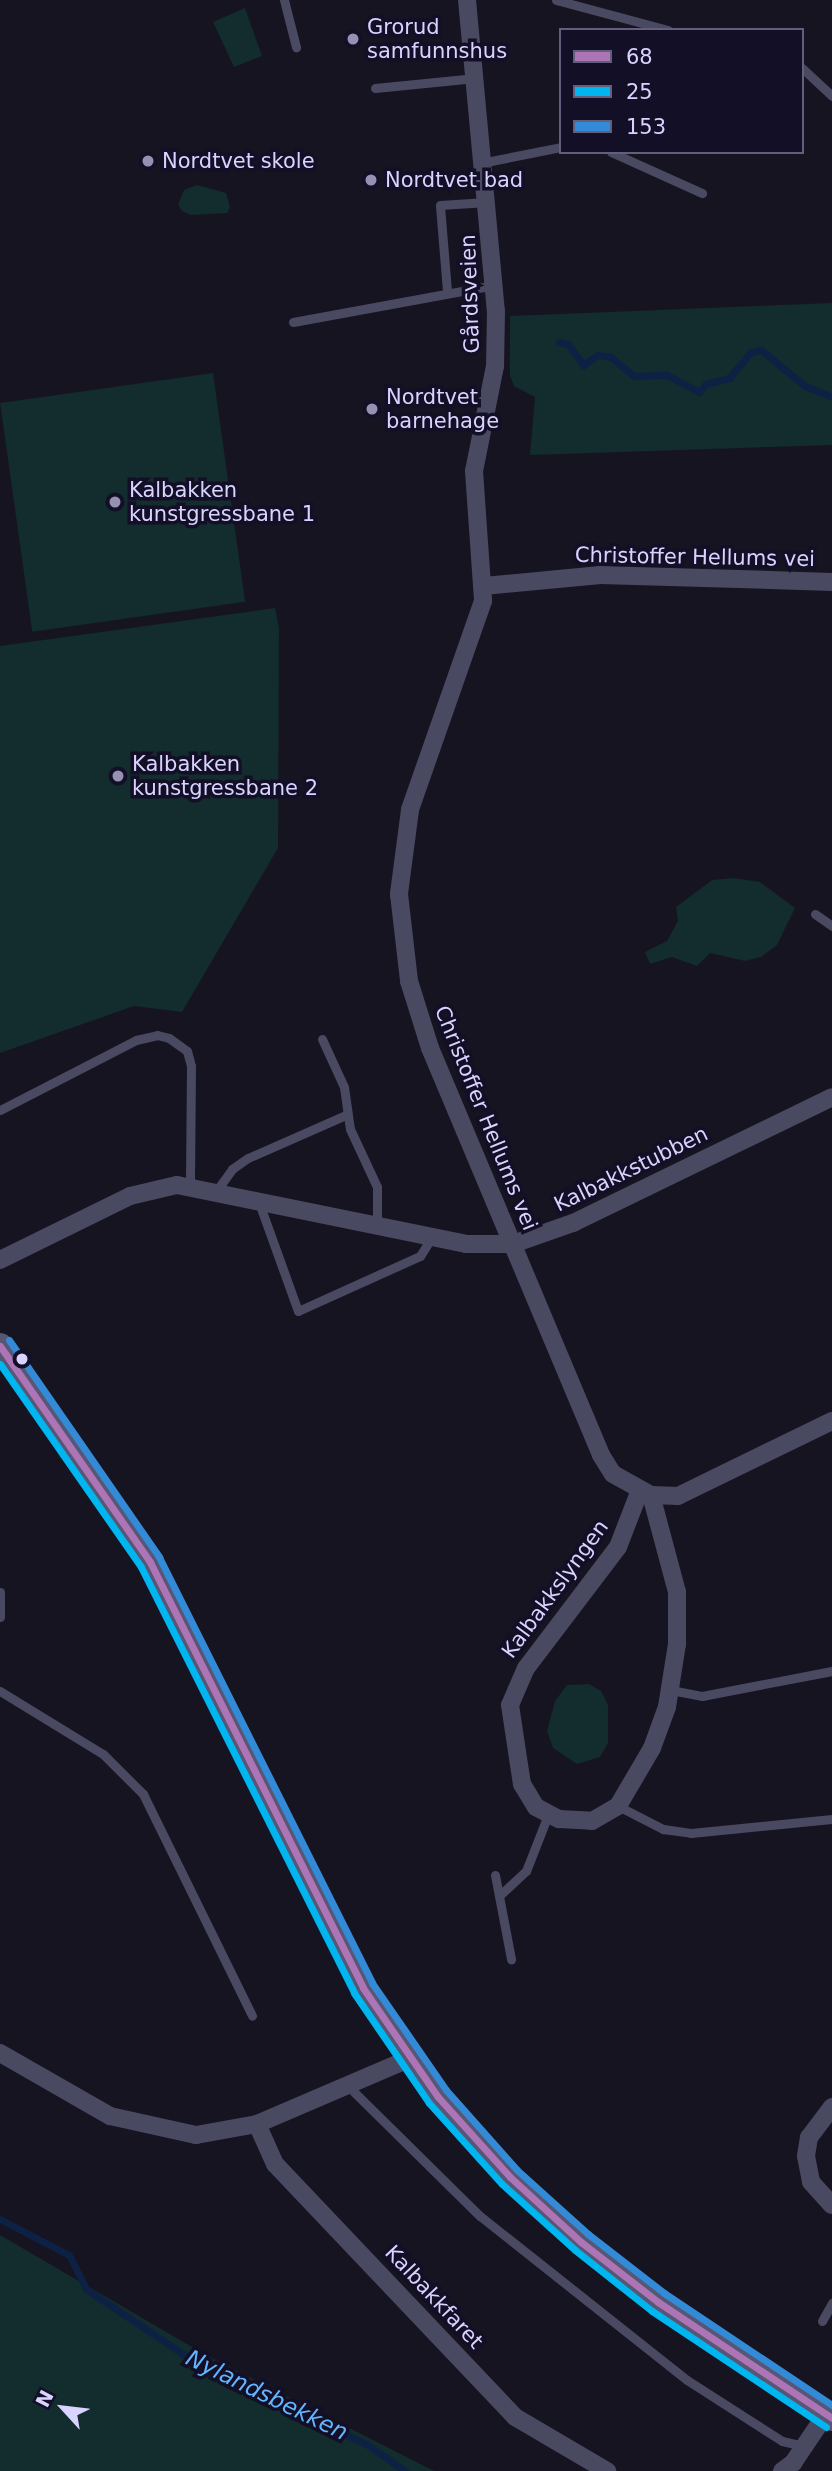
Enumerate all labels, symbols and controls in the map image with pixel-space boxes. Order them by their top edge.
place label: Grorud samfunnshus [367,14,507,64]
legend [559,28,804,154]
marker: Grorud samfunnshus [345,31,361,47]
text: 68 [626,45,653,69]
text: 25 [626,80,653,104]
text: 153 [626,115,666,139]
place label: Nordtvet skole [162,148,315,174]
marker: Nordtvet skole [140,153,156,169]
place label: Nordtvet bad [385,167,523,193]
marker: Nordtvet bad [363,172,379,188]
street label: Gårdsveien [455,234,485,354]
place label: Nordtvet barnehage [386,384,499,434]
marker: Nordtvet barnehage [364,401,380,417]
place label: Kalbakken kunstgressbane 1 [129,477,315,527]
marker: Kalbakken kunstgressbane 1 [107,494,123,510]
street label: Christoffer Hellums vei [575,542,815,572]
place label: Kalbakken kunstgressbane 2 [132,751,318,801]
marker: Kalbakken kunstgressbane 2 [110,768,126,784]
street label: Christoffer Hellums vei [429,1002,543,1234]
street label: Kalbakkstubben [550,1121,712,1217]
unlabelled marker [15,1352,29,1366]
street label: Kalbakkslyngen [496,1515,614,1663]
street label: Kalbakkfaret [380,2240,488,2354]
water label: Nylandsbekken [182,2344,352,2446]
north arrow [28,2373,98,2443]
text: N [31,2386,58,2411]

